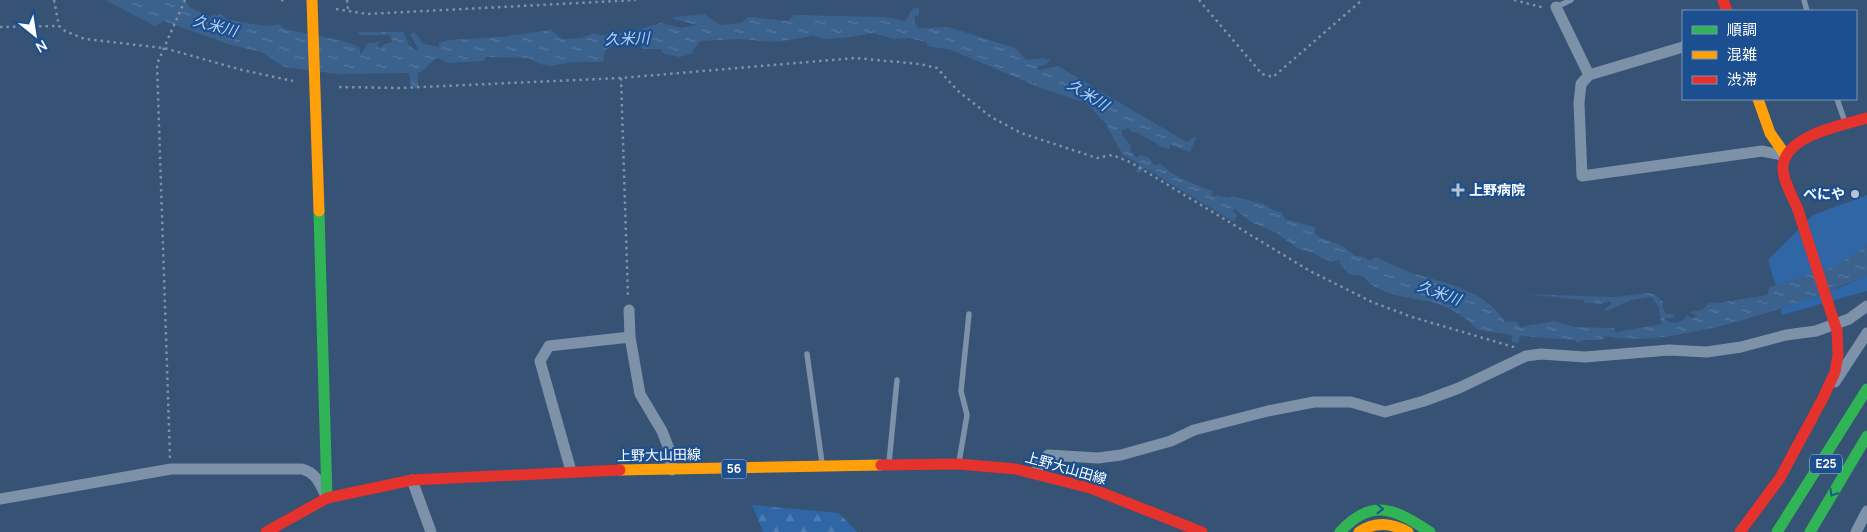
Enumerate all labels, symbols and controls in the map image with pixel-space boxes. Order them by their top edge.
north arrow [10,10,60,60]
water label: 久米川 [191,10,242,42]
legend [1682,10,1857,100]
text: 順調 [1727,19,1757,40]
water label: 久米川 [604,27,652,50]
text: N [33,36,51,57]
text: 混雑 [1727,44,1757,65]
text: 渋滞 [1727,69,1757,90]
water label: 久米川 [1064,74,1115,116]
place label: 上野病院 [1469,180,1525,199]
marker: 上野病院 [1451,183,1465,197]
place label: べにや [1803,184,1845,203]
marker: べにや [1849,188,1861,200]
water label: 久米川 [1414,275,1466,311]
street label: 上野大山田線 [617,444,701,465]
street label: 上野大山田線 [1023,447,1109,488]
road number: E25 [1810,454,1842,474]
road number: 56 [722,459,746,478]
one-way arrow [1829,488,1839,497]
one-way arrow [1377,504,1385,514]

